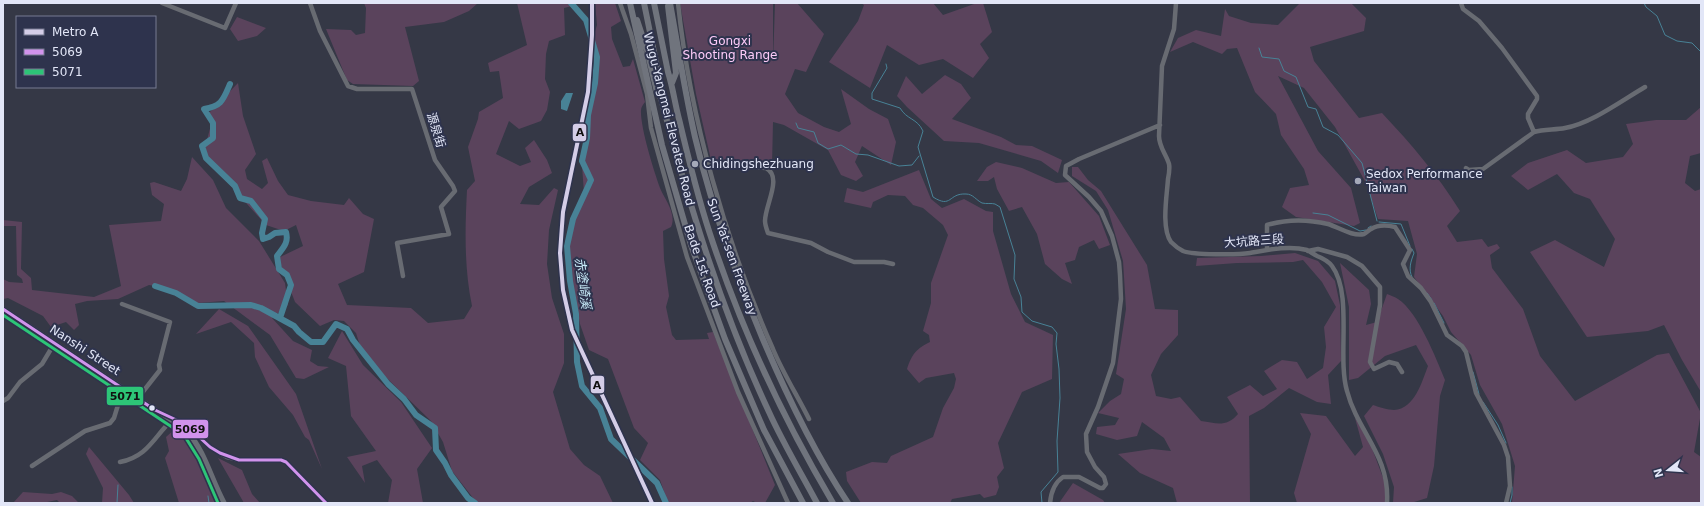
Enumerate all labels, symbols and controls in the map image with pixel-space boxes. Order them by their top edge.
legend [16,16,156,88]
text: Metro A [52,25,99,39]
street label: Wugu-Yangmei Elevated Road [641,31,697,207]
park label: Gongxi Shooting Range [682,34,778,62]
text: 5069 [52,45,83,59]
text: 5071 [52,65,83,79]
street label: 源泉街 [424,111,448,149]
line badge: A [572,123,587,142]
text: A [576,126,585,139]
place label: Chidingshezhuang [703,157,814,171]
marker: Chidingshezhuang [690,159,700,169]
place label: Sedox Performance Taiwan [1365,167,1483,195]
marker: Sedox Performance Taiwan [1353,176,1363,186]
street label: Sun Yat-sen Freeway [704,197,760,317]
street label: Bade 1st Road [681,223,723,309]
street label: 大坑路三段 [1224,232,1284,250]
water label: 赤塗崎溪 [572,256,594,312]
street label: Nanshi Street [47,322,123,378]
line badge: A [590,375,605,394]
text: A [593,379,602,392]
line badge: 5071 [106,386,144,406]
text: 5071 [110,390,140,403]
unlabelled marker [147,403,157,413]
line badge: 5069 [172,419,209,439]
text: 5069 [175,423,205,436]
north arrow [1648,450,1688,490]
text: N [1651,466,1666,479]

